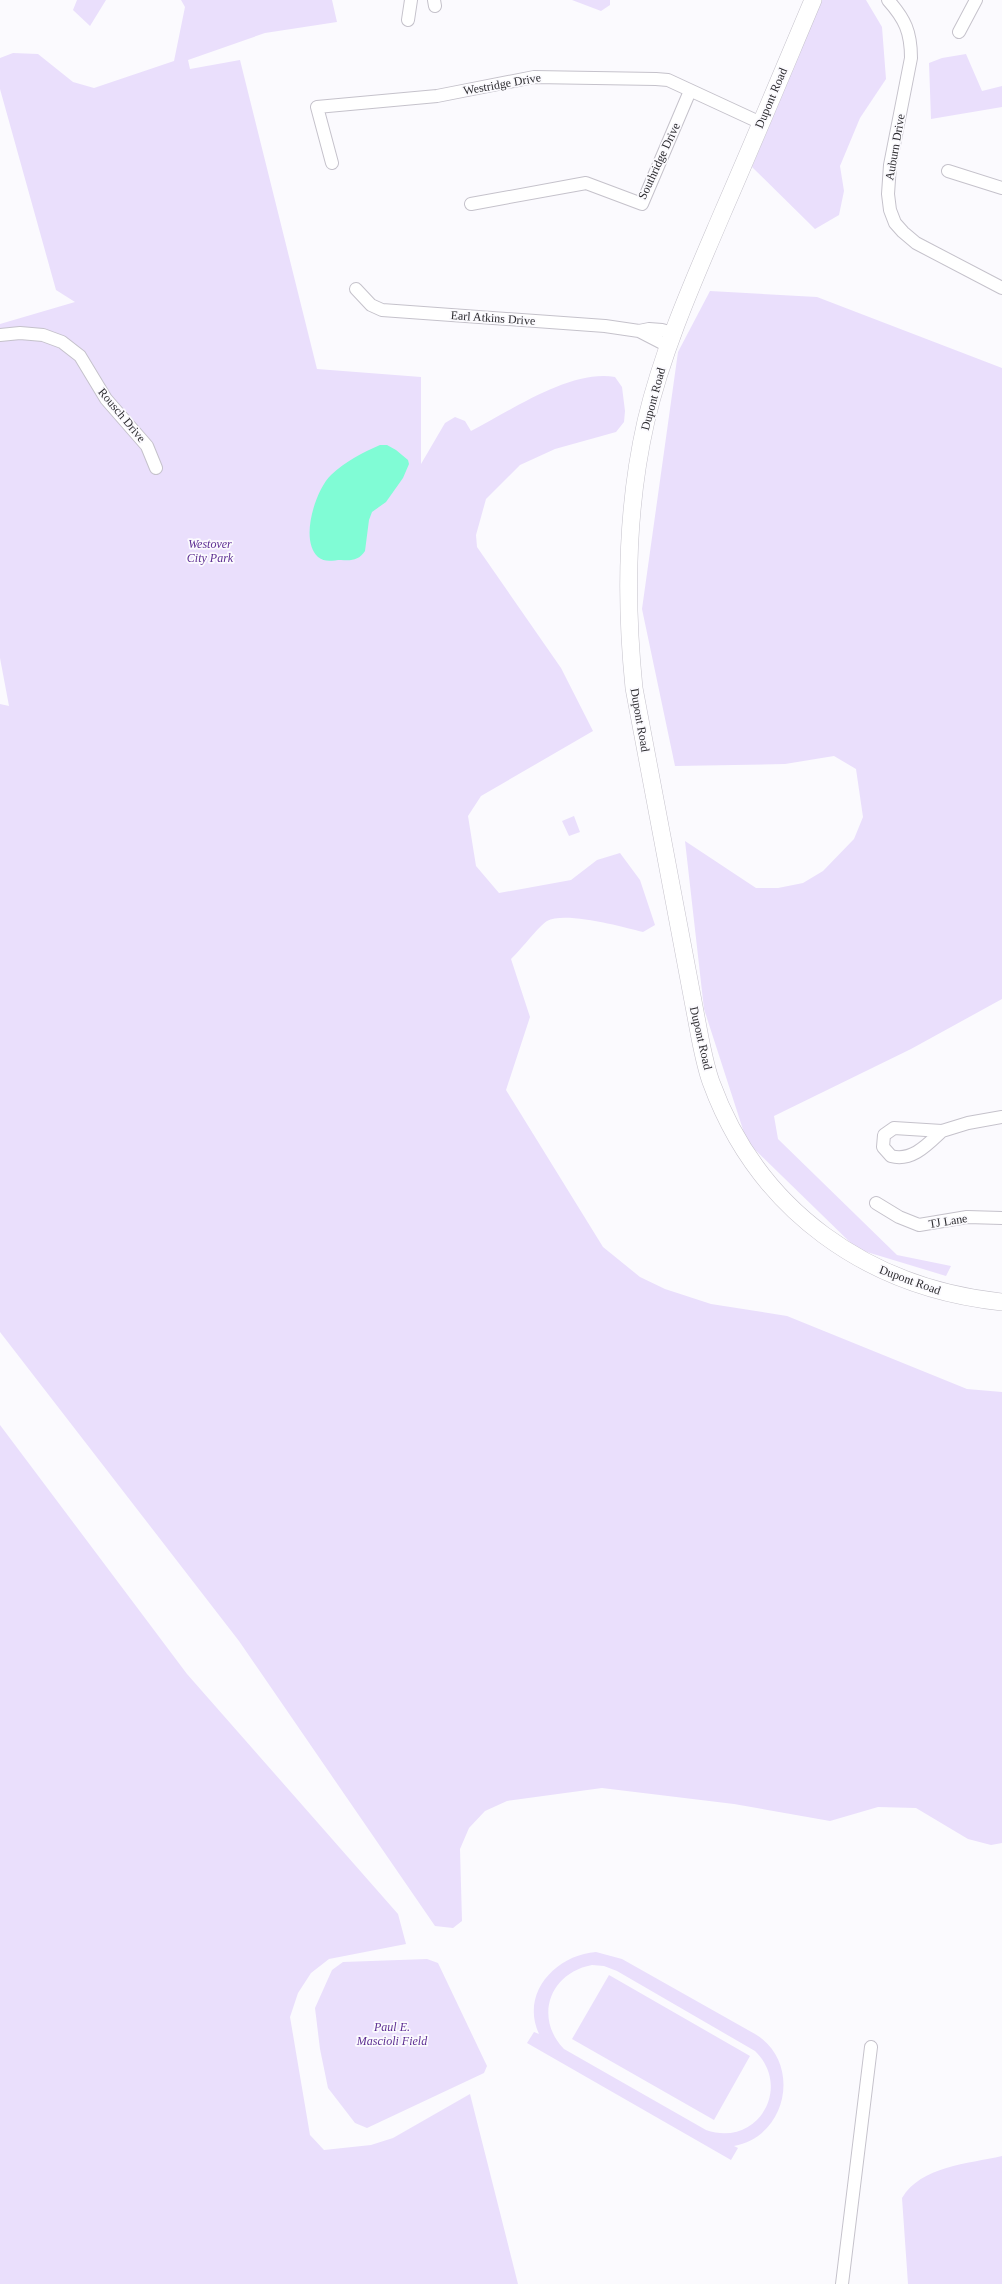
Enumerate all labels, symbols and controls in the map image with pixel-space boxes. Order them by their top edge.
street label: Dupont Road [752,66,790,130]
street label: Westridge Drive [462,70,542,98]
street label: Auburn Drive [882,113,908,181]
street label: Southridge Drive [635,120,683,202]
street label: Earl Atkins Drive [450,308,536,328]
street label: Dupont Road [638,366,668,432]
street label: Rousch Drive [95,385,149,445]
park label: Westover City Park [187,537,234,565]
street label: Dupont Road [628,687,652,753]
street label: Dupont Road [687,1005,715,1071]
street label: TJ Lane [928,1211,968,1231]
street label: Dupont Road [877,1262,943,1298]
park label: Paul E. Mascioli Field [356,2020,428,2048]

